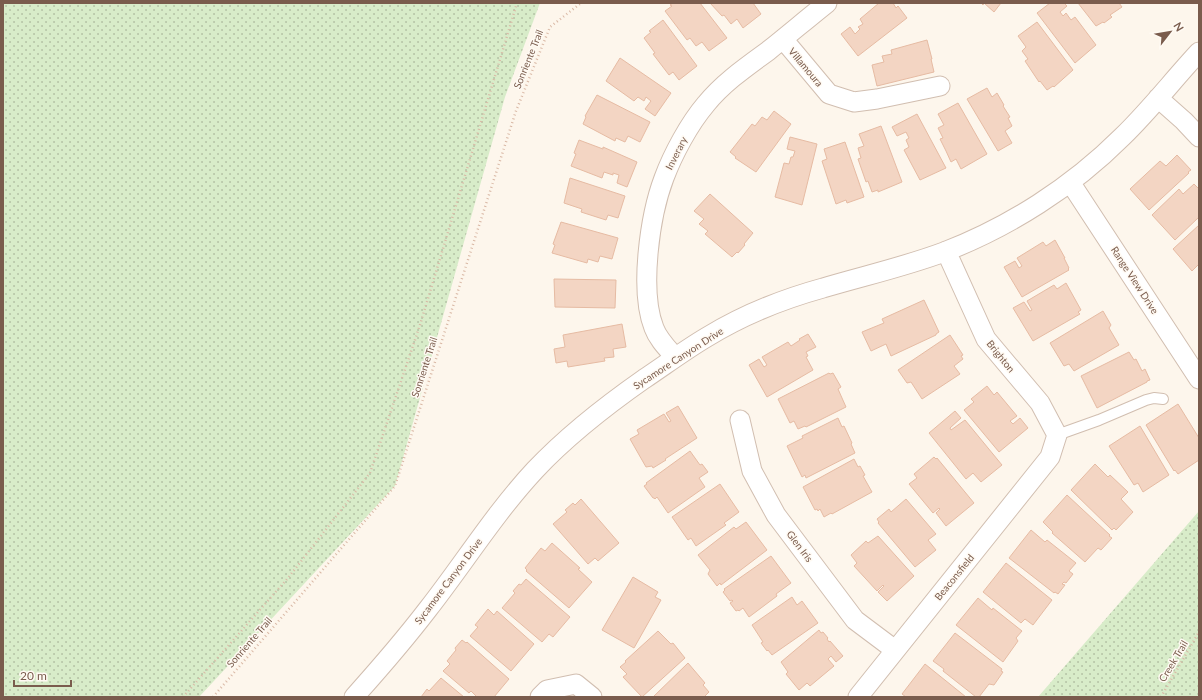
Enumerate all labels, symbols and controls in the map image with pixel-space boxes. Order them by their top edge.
north arrow [1150,12,1190,52]
text: N [1171,20,1187,34]
street label: Sonriente Trail [511,28,545,90]
street label: Villamoura [786,45,826,89]
street label: Inverary [663,134,690,172]
street label: Range View Drive [1109,244,1161,316]
street label: Sycamore Canyon Drive [631,324,725,392]
street label: Sonriente Trail [409,335,439,399]
street label: Brighton [984,337,1018,375]
street label: Glen Iris [784,528,816,564]
street label: Sycamore Canyon Drive [412,536,484,626]
street label: Beaconsfield [932,552,976,602]
street label: Sonriente Trail [224,614,274,670]
street label: Creek Trail [1156,638,1190,684]
scale bar [14,662,71,688]
text: 20 m [20,668,47,683]

